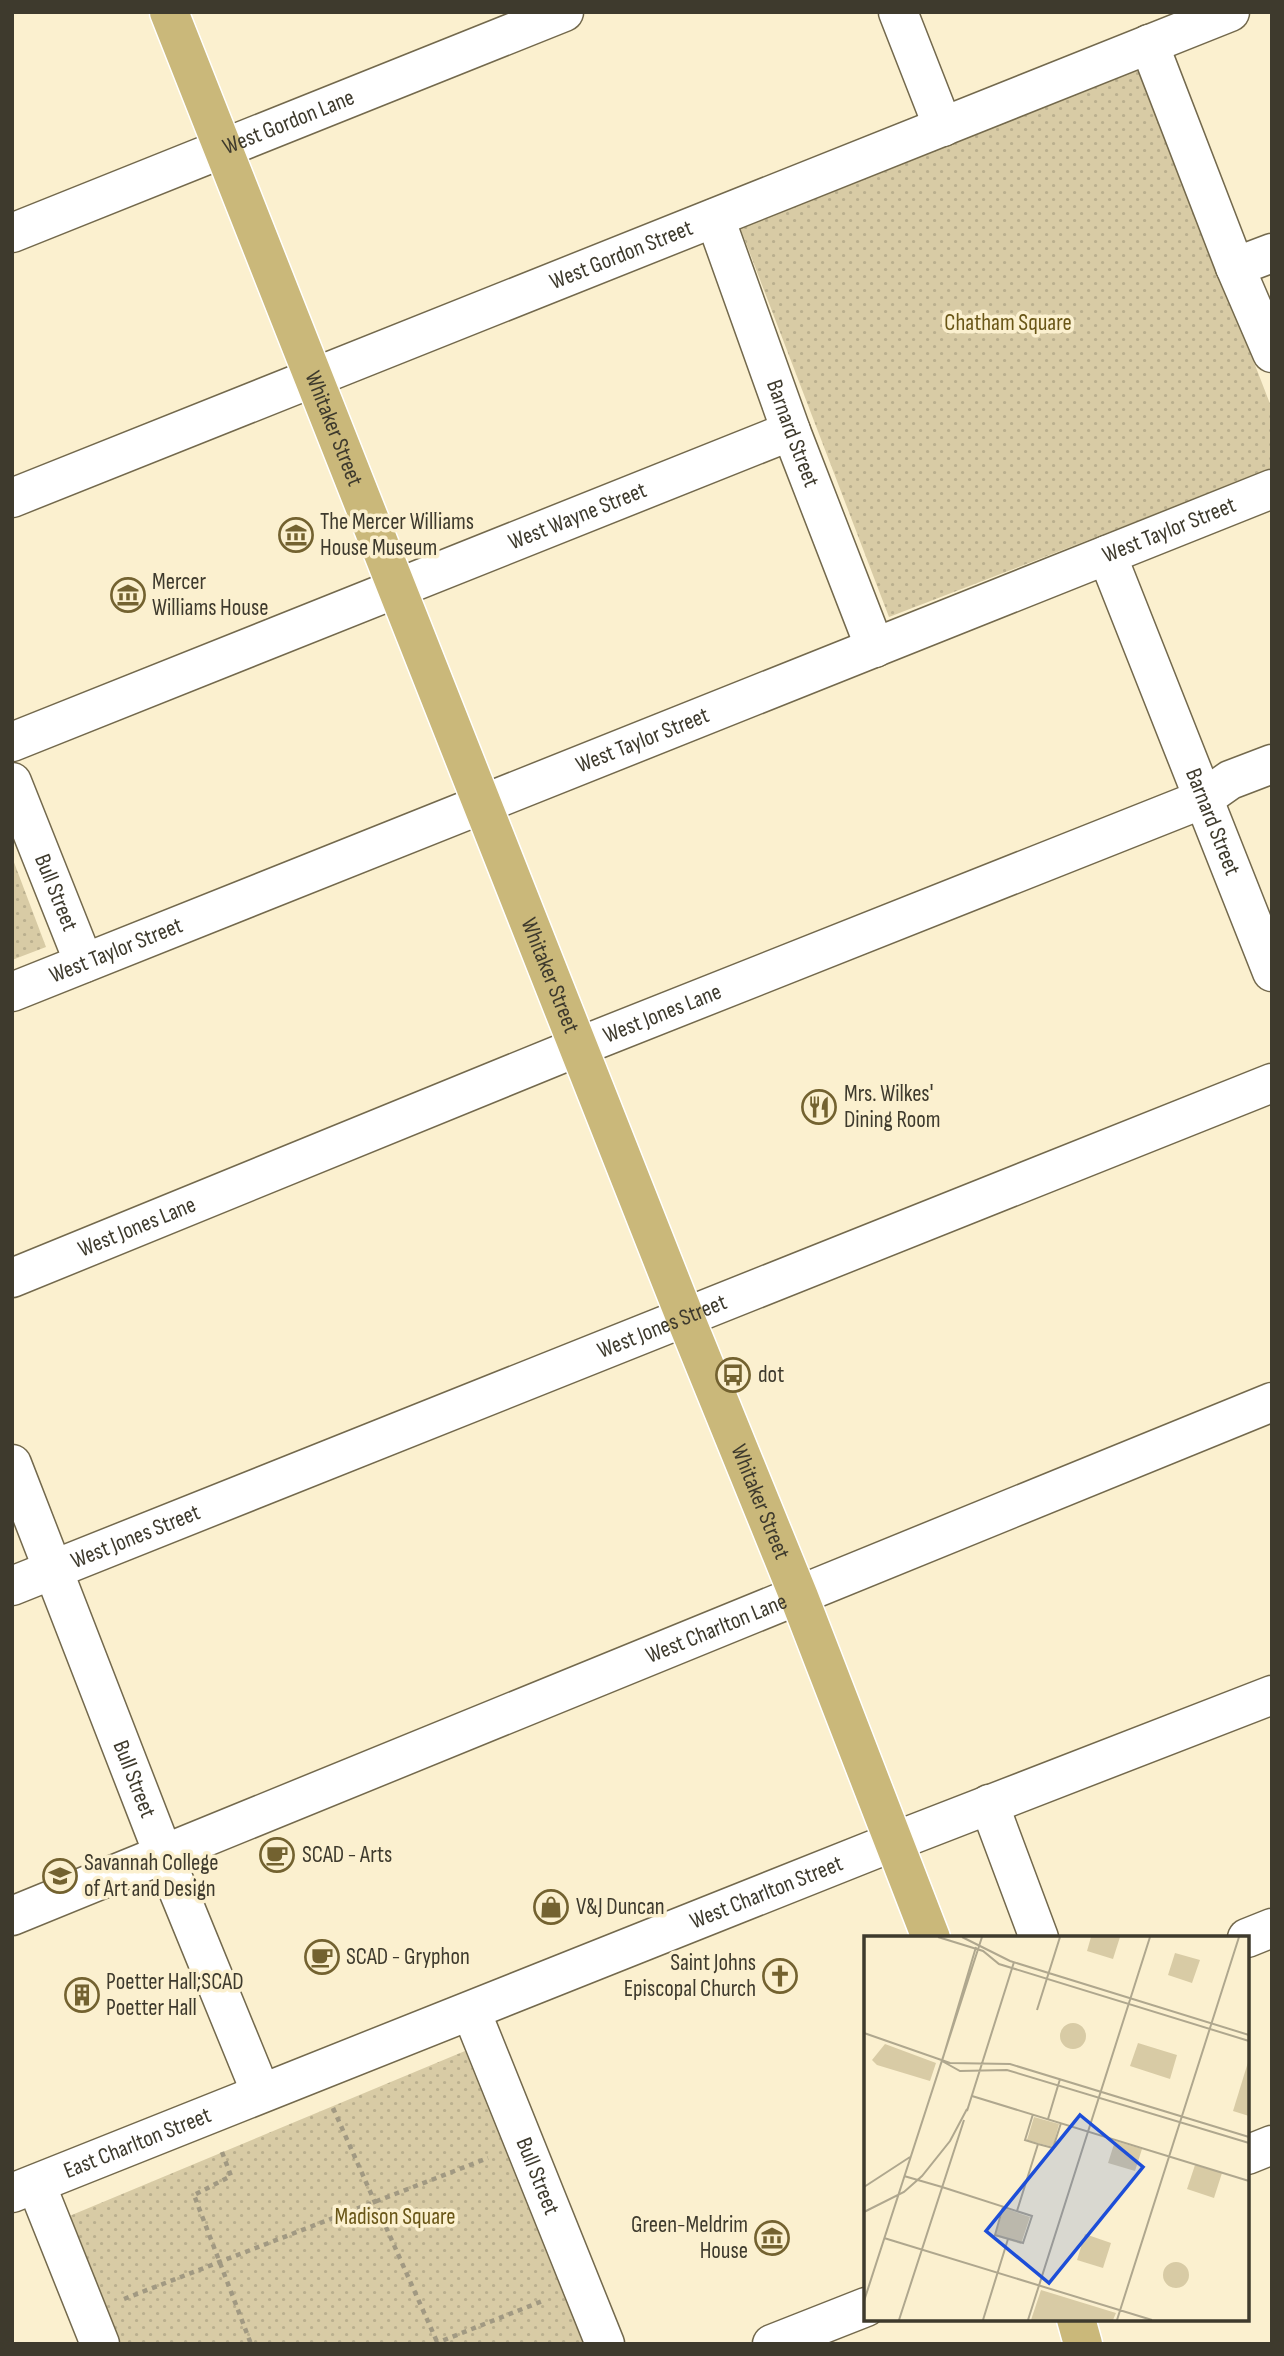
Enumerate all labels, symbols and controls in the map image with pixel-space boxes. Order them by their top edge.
street label: West Gordon Lane [219,83,358,161]
street label: West Gordon Street [546,214,697,296]
park label: Chatham Square [944,309,1072,337]
street label: Whitaker Street [298,367,369,490]
street label: Barnard Street [760,376,825,491]
street label: West Wayne Street [505,476,651,556]
street label: West Taylor Street [1099,491,1240,569]
place label: The Mercer Williams House Museum [320,508,474,562]
museum icon: The Mercer Williams House Museum [277,516,315,554]
place label: Mercer Williams House [152,568,268,622]
museum icon: Mercer Williams House [109,576,147,614]
street label: West Taylor Street [572,701,713,779]
street label: Barnard Street [1179,764,1246,879]
street label: Bull Street [28,850,84,935]
street label: West Taylor Street [45,911,187,990]
street label: Whitaker Street [515,914,585,1037]
street label: West Jones Lane [599,978,725,1050]
place label: Mrs. Wilkes' Dining Room [844,1080,941,1134]
restaurant icon: Mrs. Wilkes' Dining Room [800,1088,838,1126]
street label: West Jones Lane [74,1190,200,1263]
street label: West Jones Street [593,1288,731,1365]
bus stop icon: dot [714,1356,752,1394]
place label: dot [758,1361,784,1389]
street label: Whitaker Street [724,1440,796,1563]
street label: West Jones Street [67,1498,204,1575]
street label: West Charlton Lane [642,1587,791,1670]
street label: Bull Street [107,1736,162,1822]
cafe icon: SCAD - Arts [258,1836,296,1874]
place label: SCAD - Arts [302,1841,392,1869]
place label: Savannah College of Art and Design [84,1849,219,1903]
street label: West Charlton Street [686,1849,847,1935]
school or university icon: Savannah College of Art and Design [41,1857,79,1895]
shop icon: V&J Duncan [532,1888,570,1926]
place label: V&J Duncan [576,1893,665,1921]
inset map [864,1936,1249,2321]
cafe icon: SCAD - Gryphon [303,1938,341,1976]
place label: SCAD - Gryphon [346,1943,470,1971]
place label: Saint Johns Episcopal Church [624,1949,756,2003]
church icon: Saint Johns Episcopal Church [761,1957,799,1995]
place label: Poetter Hall;SCAD Poetter Hall [106,1968,243,2022]
building icon: Poetter Hall;SCAD Poetter Hall [63,1976,101,2014]
street label: East Charlton Street [60,2101,215,2185]
street label: Bull Street [509,2133,565,2219]
park label: Madison Square [334,2203,456,2231]
place label: Green-Meldrim House [631,2211,748,2265]
museum icon: Green-Meldrim House [753,2219,791,2257]

